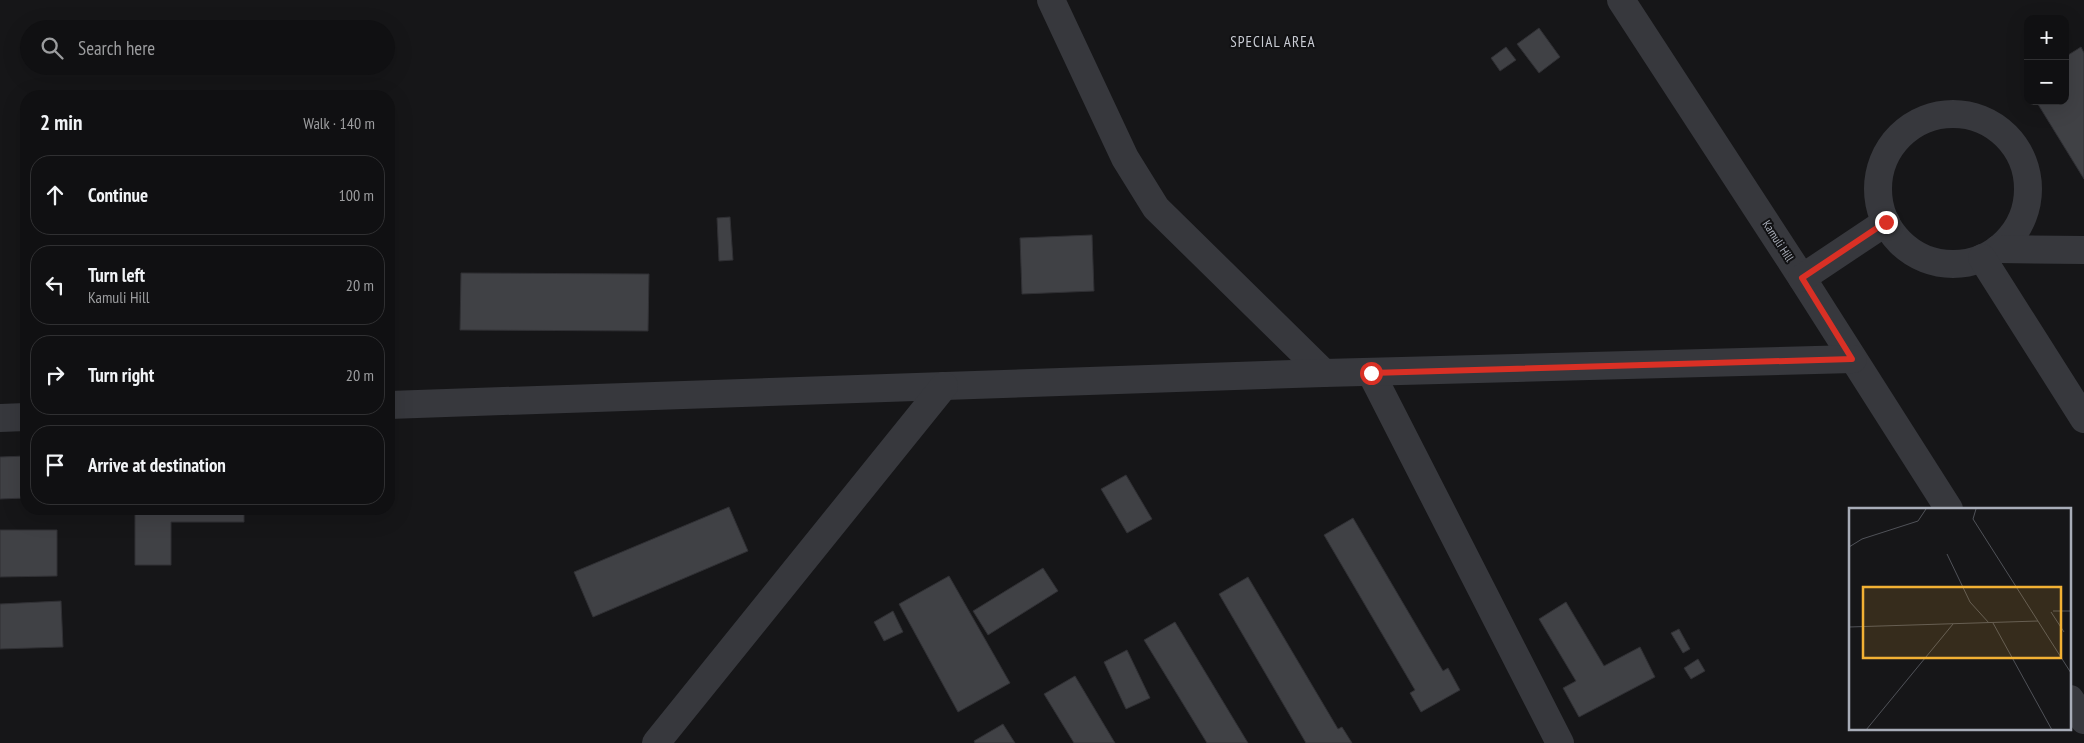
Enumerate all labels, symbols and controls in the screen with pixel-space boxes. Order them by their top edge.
map controls [2024,15,2069,105]
button: + [2024,15,2069,60]
search box [20,20,395,75]
district label: SPECIAL AREA [1230,32,1316,51]
icon: search [38,34,66,62]
text: Search here [78,36,155,60]
button: − [2024,60,2069,105]
text: 2 min [40,109,82,136]
text: Walk · 140 m [303,113,375,133]
icon: ahead [41,181,69,209]
text: Continue [88,183,148,207]
text: 100 m [339,185,374,205]
route end [1875,211,1898,234]
street label: Kamuli Hill [1760,217,1797,264]
text: Turn left [88,263,145,287]
icon: left [41,271,69,299]
text: 20 m [346,275,374,295]
text: Kamuli Hill [88,287,149,307]
icon: right [41,361,69,389]
route start [1360,362,1383,385]
text: Turn right [88,363,154,387]
text: 20 m [346,365,374,385]
icon: arrive [41,451,69,479]
text: Arrive at destination [88,453,226,477]
inset map [1849,508,2072,730]

